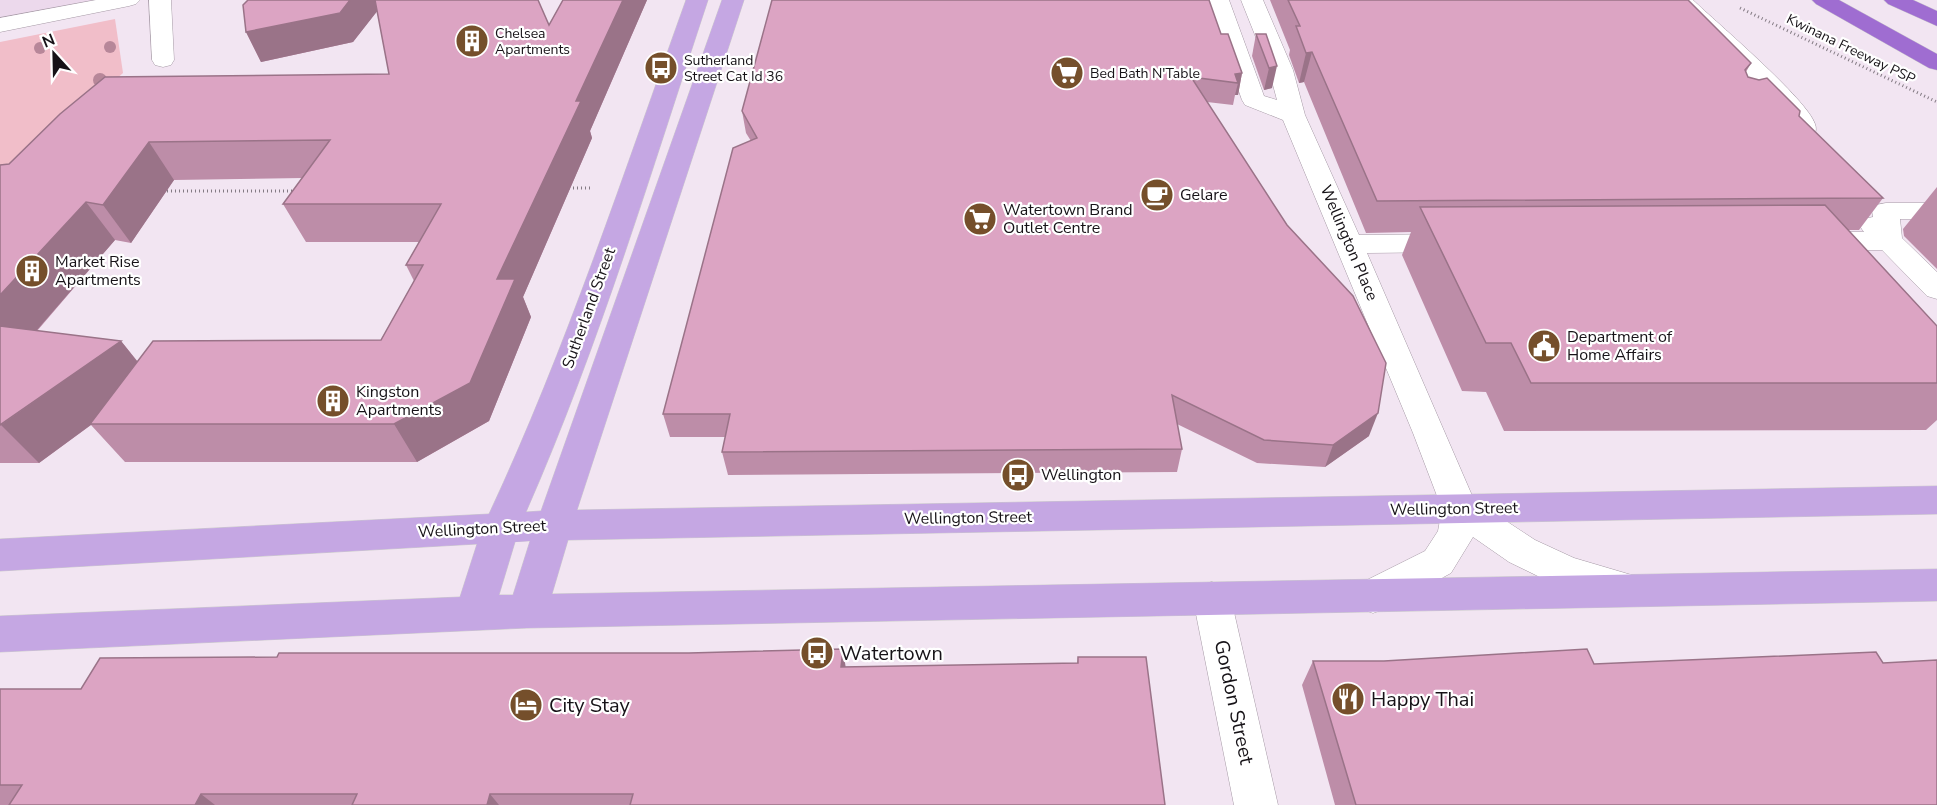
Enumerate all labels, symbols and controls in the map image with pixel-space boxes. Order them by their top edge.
street label: Kwinana Freeway PSP [1783,10,1919,89]
building icon: Chelsea Apartments [454,23,490,59]
north arrow [24,24,84,84]
place label: Chelsea Apartments [495,24,570,59]
text: N [39,29,58,53]
bus stop icon: Sutherland Street Cat Id 36 [643,50,679,86]
place label: Sutherland Street Cat Id 36 [684,51,783,86]
supermarket icon: Bed Bath N'Table [1049,55,1085,91]
place label: Bed Bath N'Table [1090,64,1200,83]
cafe icon: Gelare [1139,177,1175,213]
street label: Wellington Place [1315,182,1383,304]
place label: Gelare [1180,184,1227,206]
place label: Watertown Brand Outlet Centre [1003,199,1133,239]
supermarket icon: Watertown Brand Outlet Centre [962,201,998,237]
street label: Sutherland Street [557,244,621,372]
place label: Market Rise Apartments [55,251,141,291]
building icon: Market Rise Apartments [14,253,50,289]
place label: Department of Home Affairs [1567,326,1673,366]
public building icon: Department of Home Affairs [1526,328,1562,364]
place label: Kingston Apartments [356,381,442,421]
building icon: Kingston Apartments [315,383,351,419]
bus stop icon: Wellington [1000,457,1036,493]
place label: Wellington [1041,464,1121,486]
street label: Wellington Street [1390,497,1519,521]
street label: Wellington Street [904,506,1033,530]
street label: Wellington Street [417,515,547,543]
bus stop icon: Watertown [799,635,835,671]
street label: Gordon Street [1208,637,1261,768]
place label: Watertown [840,640,943,667]
restaurant icon: Happy Thai [1330,681,1366,717]
place label: Happy Thai [1371,686,1474,713]
hotel icon: City Stay [508,687,544,723]
place label: City Stay [549,692,630,719]

